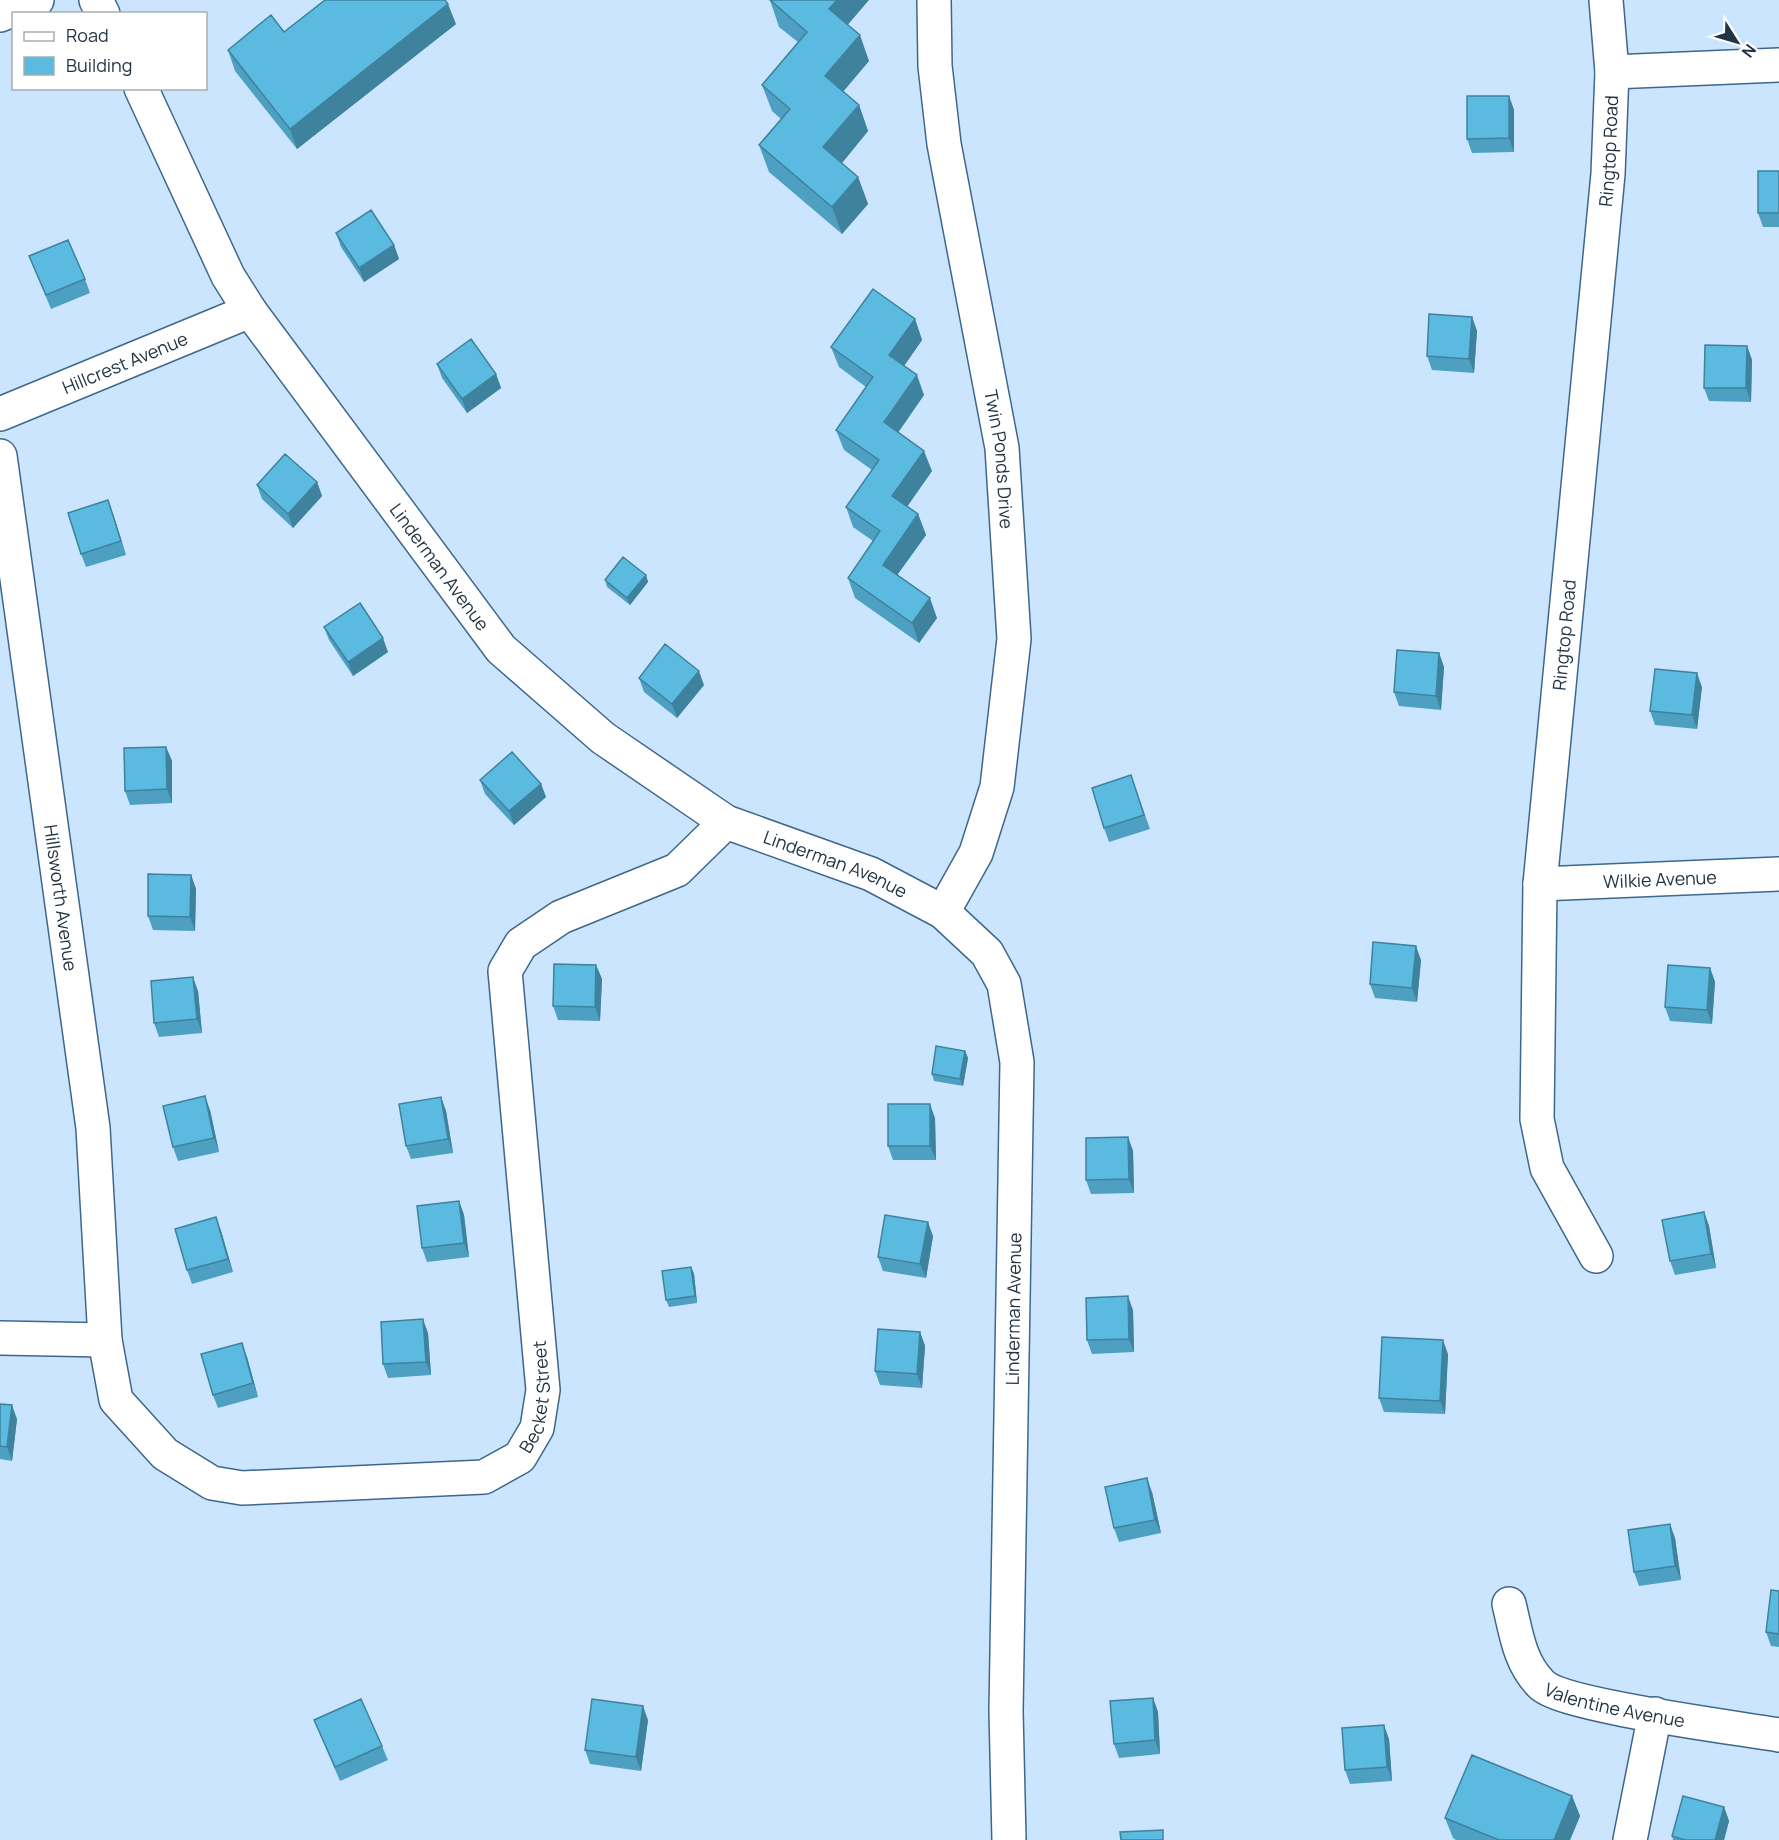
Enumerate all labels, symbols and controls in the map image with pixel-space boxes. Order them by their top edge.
legend [12,12,207,90]
north arrow [1707,12,1767,72]
text: Road [66,23,109,47]
text: N [1737,40,1761,62]
text: Building [66,53,132,77]
street label: Ringtop Road [1593,95,1623,208]
street label: Hillcrest Avenue [58,326,191,399]
street label: Twin Ponds Drive [979,388,1019,530]
street label: Linderman Avenue [385,498,495,635]
street label: Ringtop Road [1547,578,1581,691]
street label: Hillsworth Avenue [39,823,83,973]
street label: Linderman Avenue [760,824,912,903]
street label: Wilkie Avenue [1603,865,1717,893]
street label: Linderman Avenue [1000,1232,1026,1386]
street label: Becket Street [513,1340,555,1457]
street label: Valentine Avenue [1541,1677,1687,1732]

